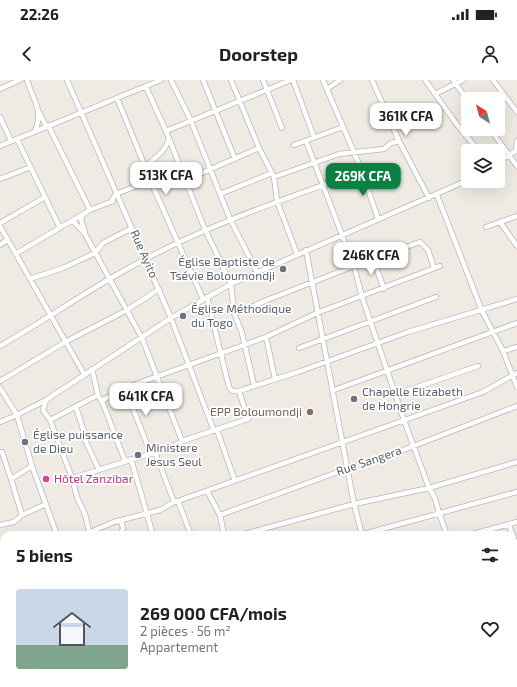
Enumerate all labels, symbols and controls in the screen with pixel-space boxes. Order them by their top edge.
text: 22:26 [20,5,59,23]
icon: back [16,43,38,65]
text: Doorstep [219,43,298,65]
icon: person [479,43,501,65]
north arrow [461,92,505,136]
map controls [461,92,505,188]
pin: 361K CFA [365,103,447,137]
text: 361K CFA [379,108,433,124]
button: layers [461,144,505,188]
pin: 513K CFA [125,162,207,196]
pin: 269K CFA [322,163,404,197]
text: 513K CFA [139,167,193,183]
text: 269K CFA [335,168,391,184]
street label: Rue Ayito [128,227,162,280]
pin: 246K CFA [330,242,412,276]
text: 246K CFA [342,247,400,263]
place label: Église Baptiste de Tsévie Boloumondji [170,254,275,283]
marker: Église Baptiste de Tsévie Boloumondji [278,264,288,274]
place label: Église Méthodique du Togo [191,301,291,329]
marker: Église Méthodique du Togo [178,311,188,321]
pin: 641K CFA [105,383,187,417]
place label: Chapelle Elizabeth de Hongrie [362,384,463,412]
text: 641K CFA [118,388,174,404]
marker: Chapelle Elizabeth de Hongrie [349,394,359,404]
place label: EPP Boloumondji [210,404,302,419]
marker: EPP Boloumondji [305,407,315,417]
place label: Église puissance de Dieu [33,427,123,455]
marker: Église puissance de Dieu [20,437,30,447]
place label: Ministere Jesus Seul [146,440,202,468]
street label: Rue Sangera [334,442,403,478]
marker: Ministere Jesus Seul [133,450,143,460]
place label: Hôtel Zanzibar [54,471,134,485]
marker: Hôtel Zanzibar [41,474,51,484]
icon: filters [479,544,501,566]
text: 5 biens [16,545,73,565]
text: 269 000 CFA/mois [140,603,287,623]
icon: home [48,605,96,653]
icon: heart [479,618,501,640]
text: 2 pièces · 56 m² [140,623,231,639]
text: Appartement [140,639,218,655]

